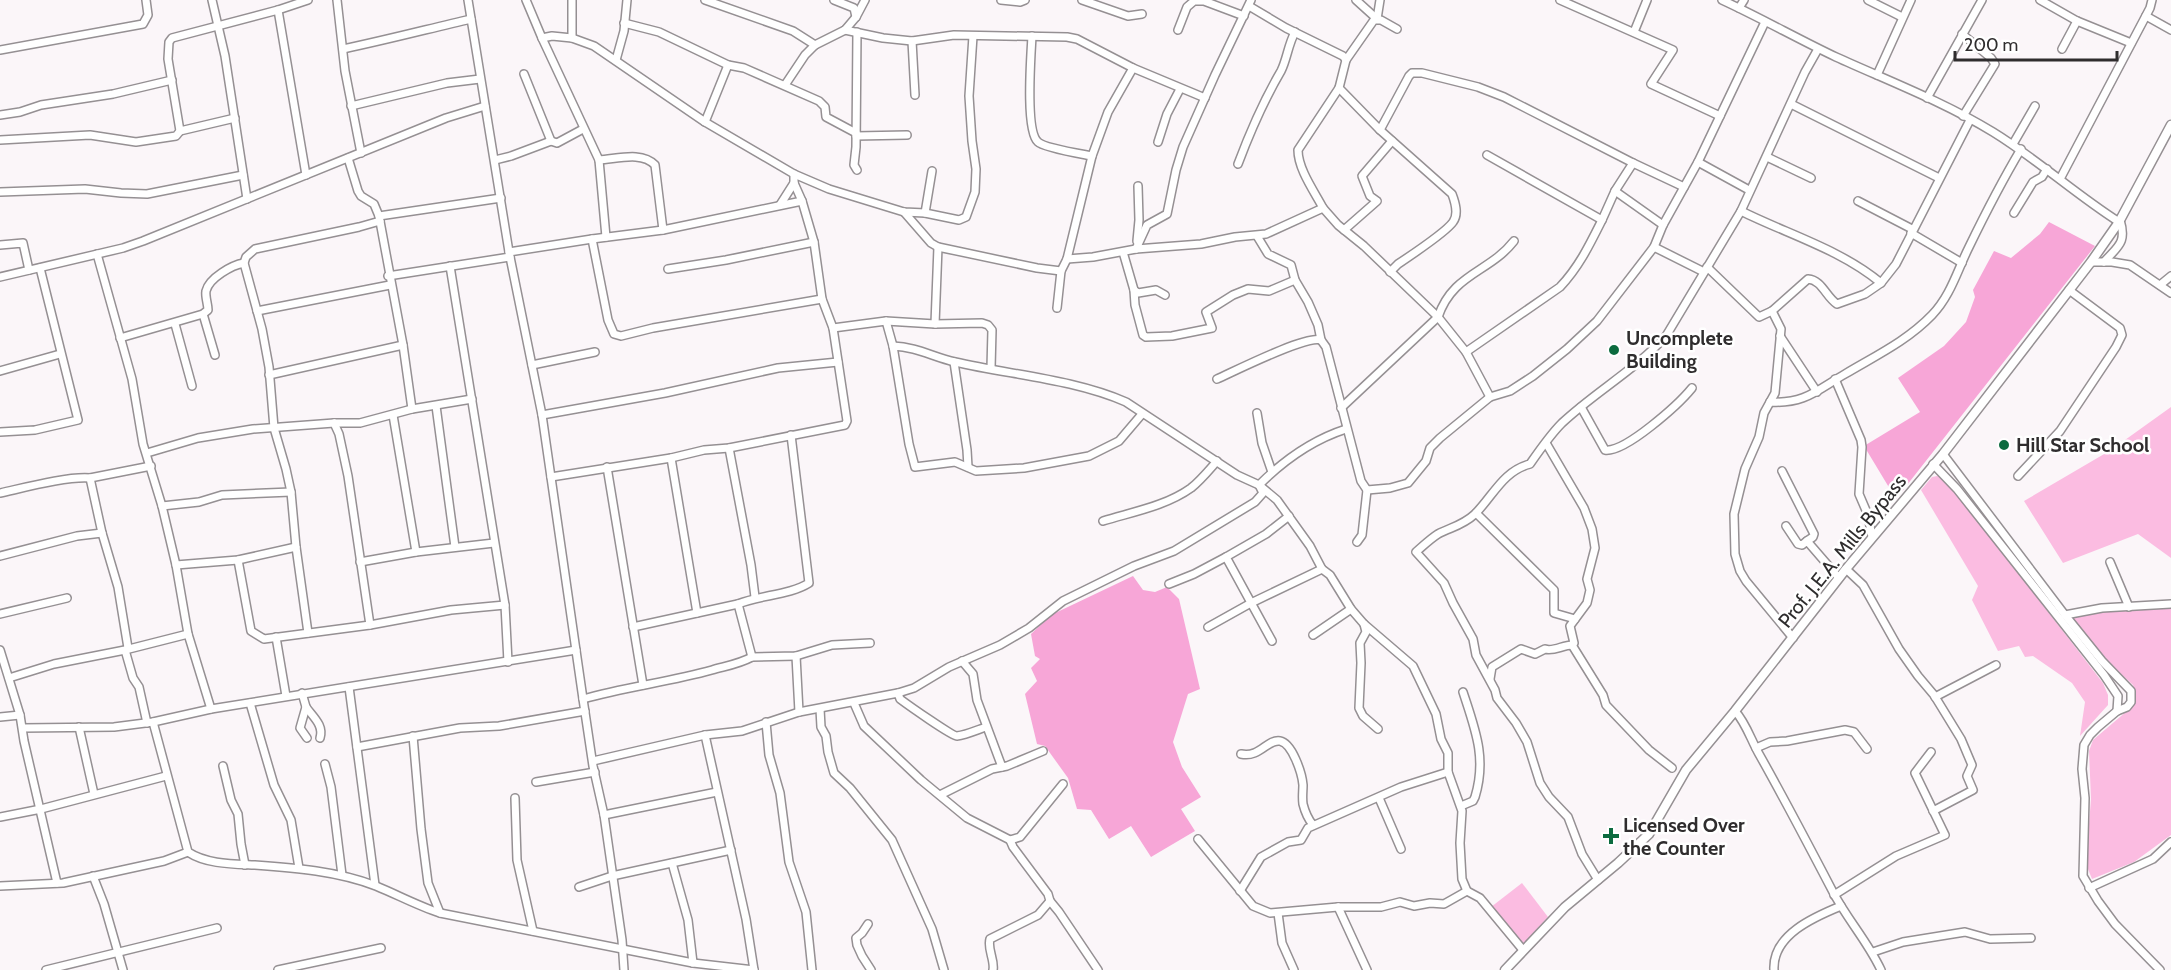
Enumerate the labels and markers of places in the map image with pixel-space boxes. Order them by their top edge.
place label: Uncomplete Building [1626,326,1733,373]
marker: Uncomplete Building [1607,343,1621,357]
place label: Hill Star School [2016,433,2149,457]
marker: Hill Star School [1997,438,2011,452]
place label: Licensed Over the Counter [1623,813,1745,860]
marker: Licensed Over the Counter [1604,829,1618,843]

